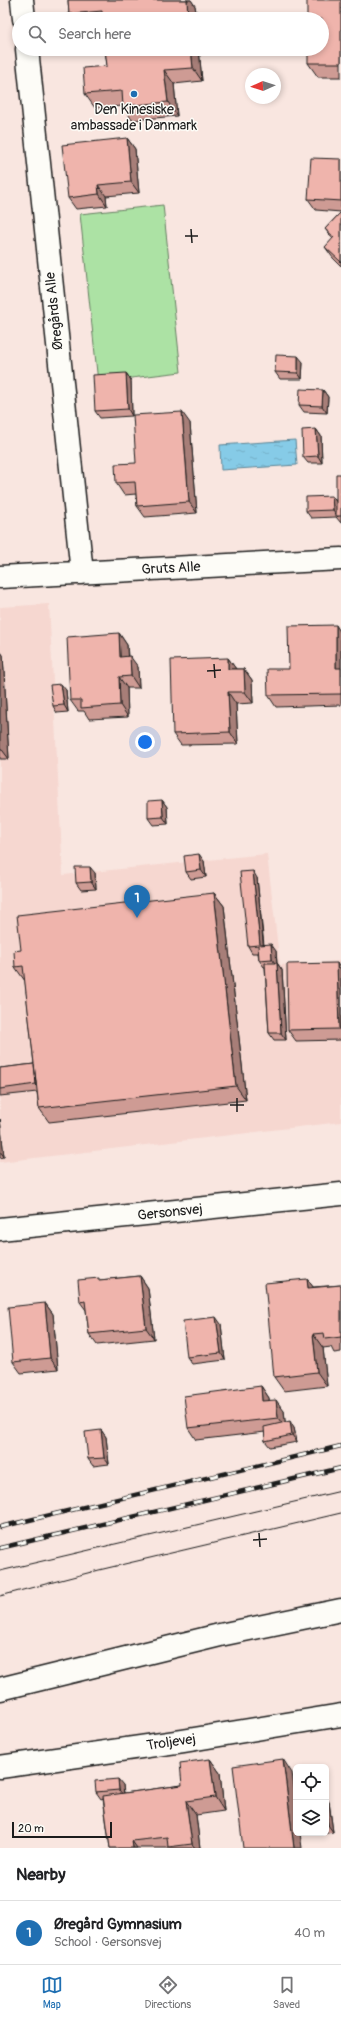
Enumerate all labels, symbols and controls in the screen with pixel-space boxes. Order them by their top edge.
search box [12,12,329,56]
icon: search [26,23,48,45]
text: Search here [58,25,131,44]
north arrow [245,68,281,104]
marker: Den Kinesiske ambassade i Danmark [129,89,139,99]
place label: Den Kinesiske ambassade i Danmark [71,101,197,134]
street label: Øregårds Alle [41,271,67,351]
street label: Gruts Alle [141,558,201,578]
your location [135,732,155,752]
pin: 1 [124,885,150,918]
street label: Gersonsvej [137,1200,203,1224]
street label: Troljevej [145,1730,197,1754]
map controls [293,1764,329,1836]
button: locate [293,1764,329,1800]
button: layers [293,1800,329,1836]
scale bar [12,1820,112,1839]
text: 20 m [18,1822,44,1835]
text: Nearby [16,1864,65,1885]
text: Øregård Gymnasium [54,1915,182,1934]
text: 1 [26,1925,32,1941]
text: 40 m [294,1925,325,1941]
text: School · Gersonsvej [54,1934,162,1950]
tab: Map [41,1974,63,2011]
tab: Directions [145,1974,191,2011]
tab: Saved [273,1974,300,2011]

